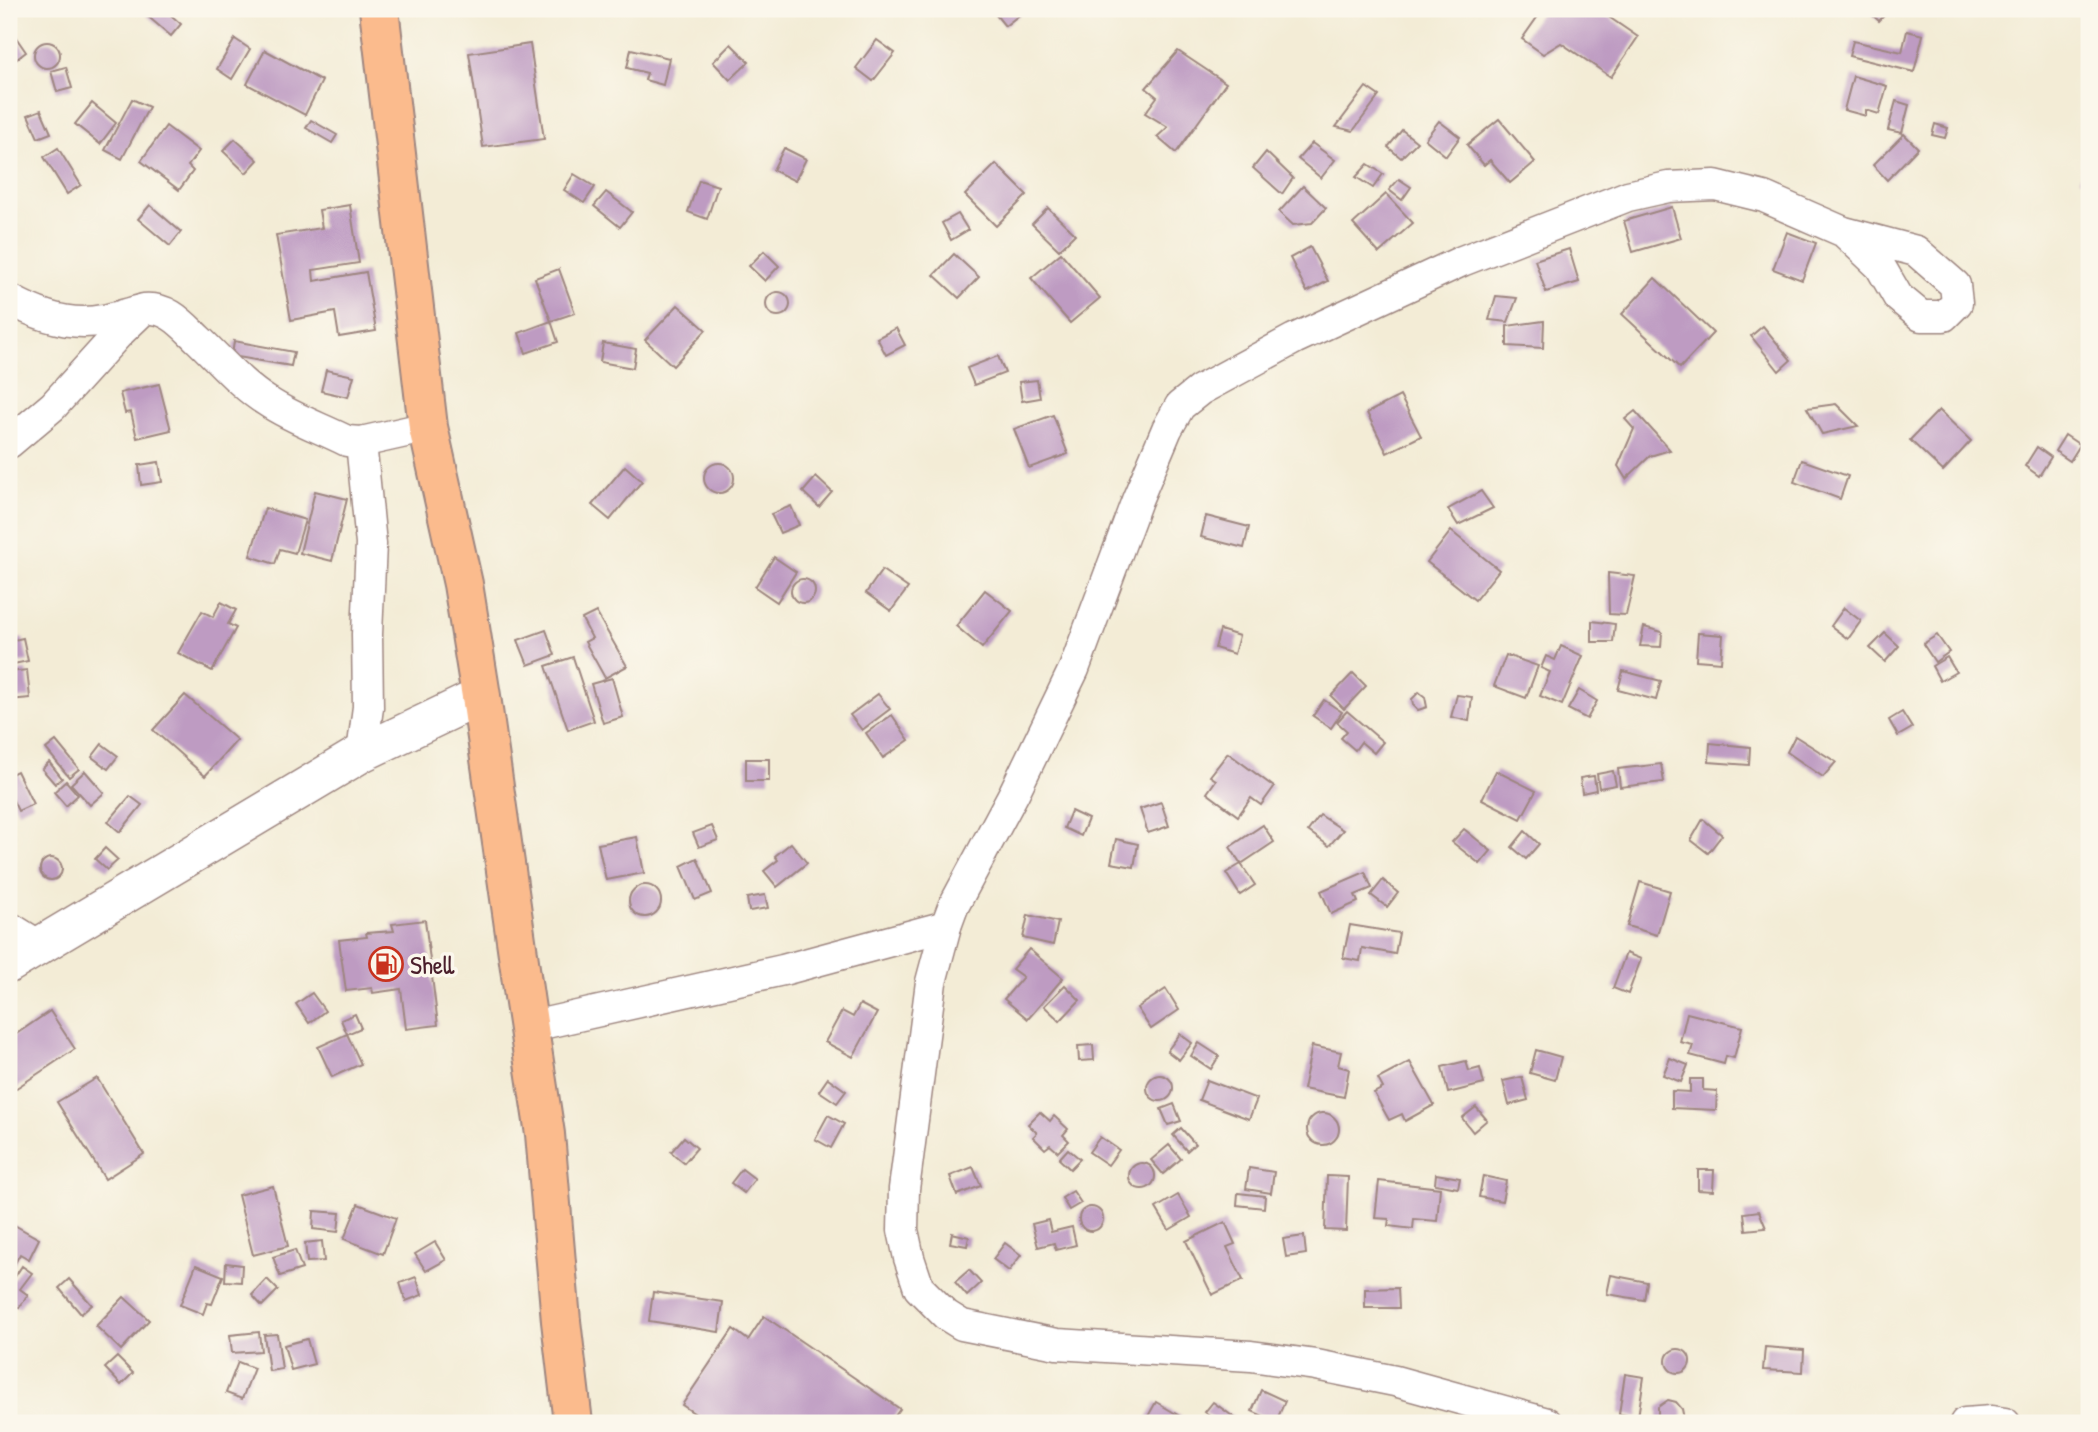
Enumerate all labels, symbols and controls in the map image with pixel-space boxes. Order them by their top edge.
fuel station icon: Shell [367,945,405,983]
place label: Shell [410,947,455,982]

